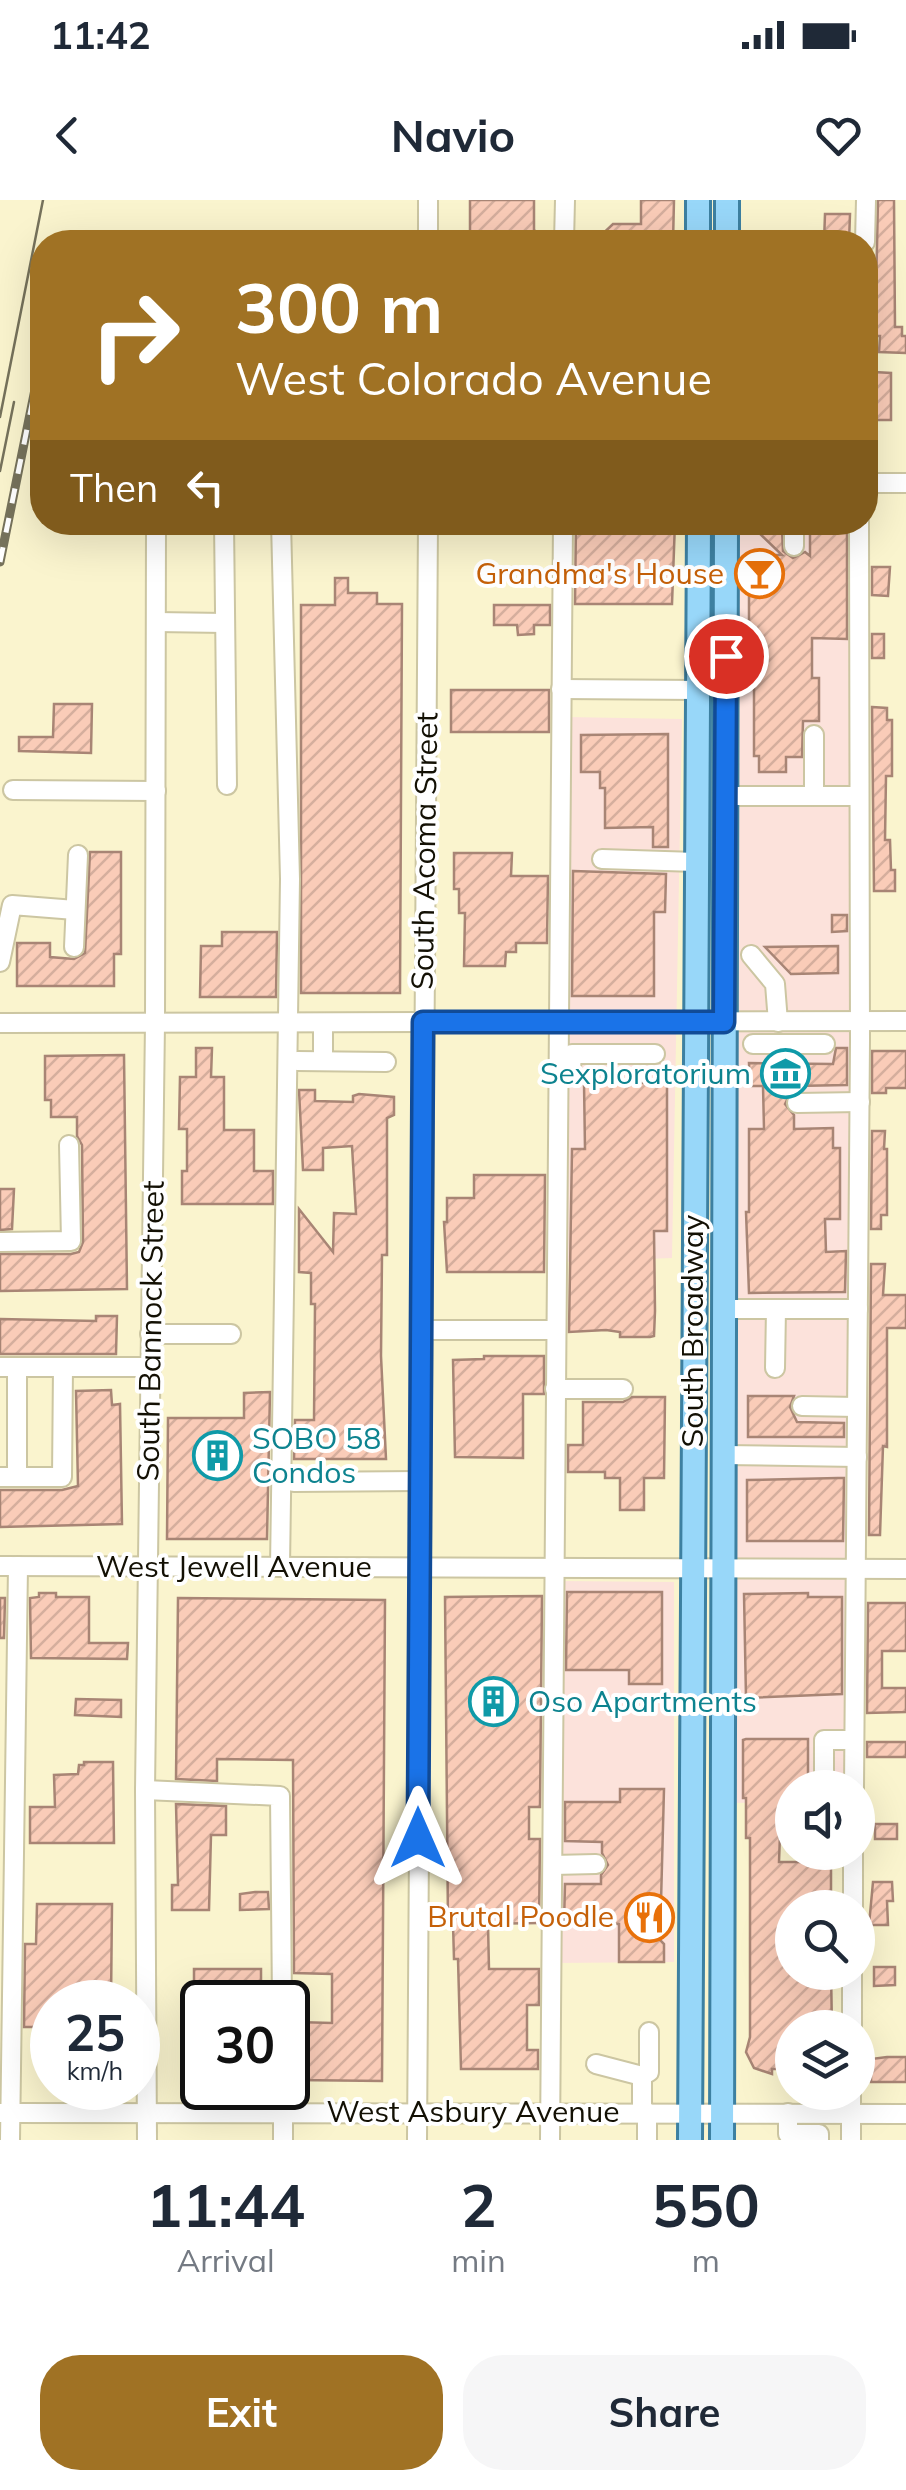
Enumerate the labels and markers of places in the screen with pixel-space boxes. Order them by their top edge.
bar icon: Grandma's House [733,548,785,600]
place label: Grandma's House [475,554,724,592]
pin [684,614,769,699]
museum icon: Sexploratorium [760,1048,812,1100]
place label: Sexploratorium [540,1054,751,1092]
place label: SOBO 58 Condos [252,1419,381,1491]
building icon: SOBO 58 Condos [191,1430,243,1482]
building icon: Oso Apartments [467,1676,519,1728]
place label: Oso Apartments [528,1682,757,1720]
restaurant icon: Brutal Poodle [623,1891,675,1943]
place label: Brutal Poodle [427,1897,614,1935]

